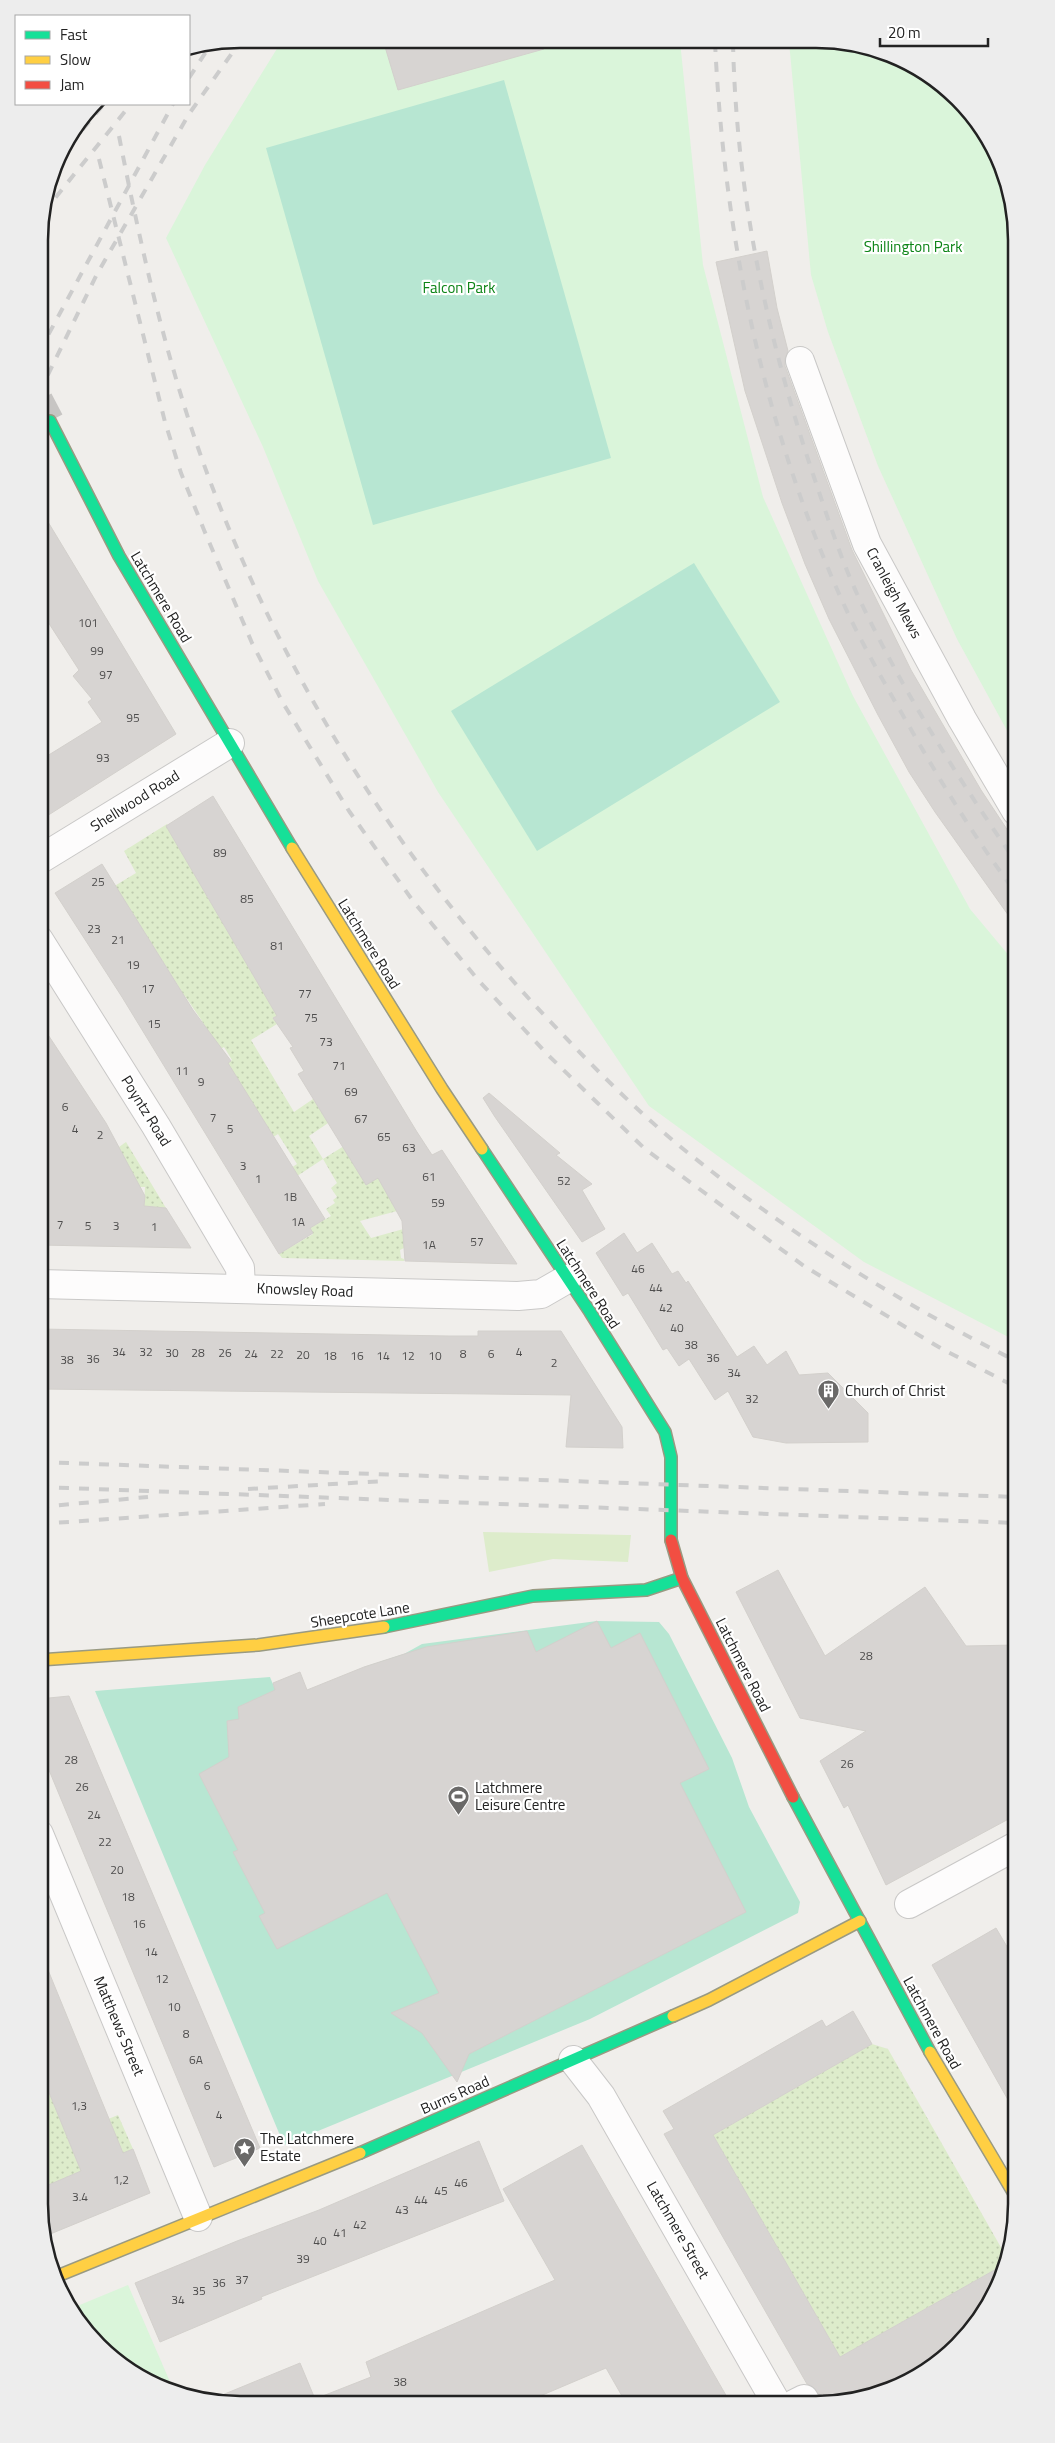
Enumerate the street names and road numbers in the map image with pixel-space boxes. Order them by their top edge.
street label: Cranleigh Mews [861,543,928,643]
street label: Latchmere Road [125,547,198,647]
street label: Shellwood Road [86,764,184,837]
street label: Latchmere Road [332,894,406,994]
street label: Poyntz Road [116,1071,177,1151]
street label: Latchmere Road [551,1234,626,1333]
street label: Knowsley Road [256,1276,354,1303]
street label: Sheepcote Lane [309,1595,411,1634]
street label: Latchmere Road [710,1614,777,1716]
street label: Matthews Street [88,1972,151,2080]
street label: Latchmere Road [897,1972,967,2073]
street label: Burns Road [417,2069,493,2120]
street label: Latchmere Street [641,2177,716,2283]

